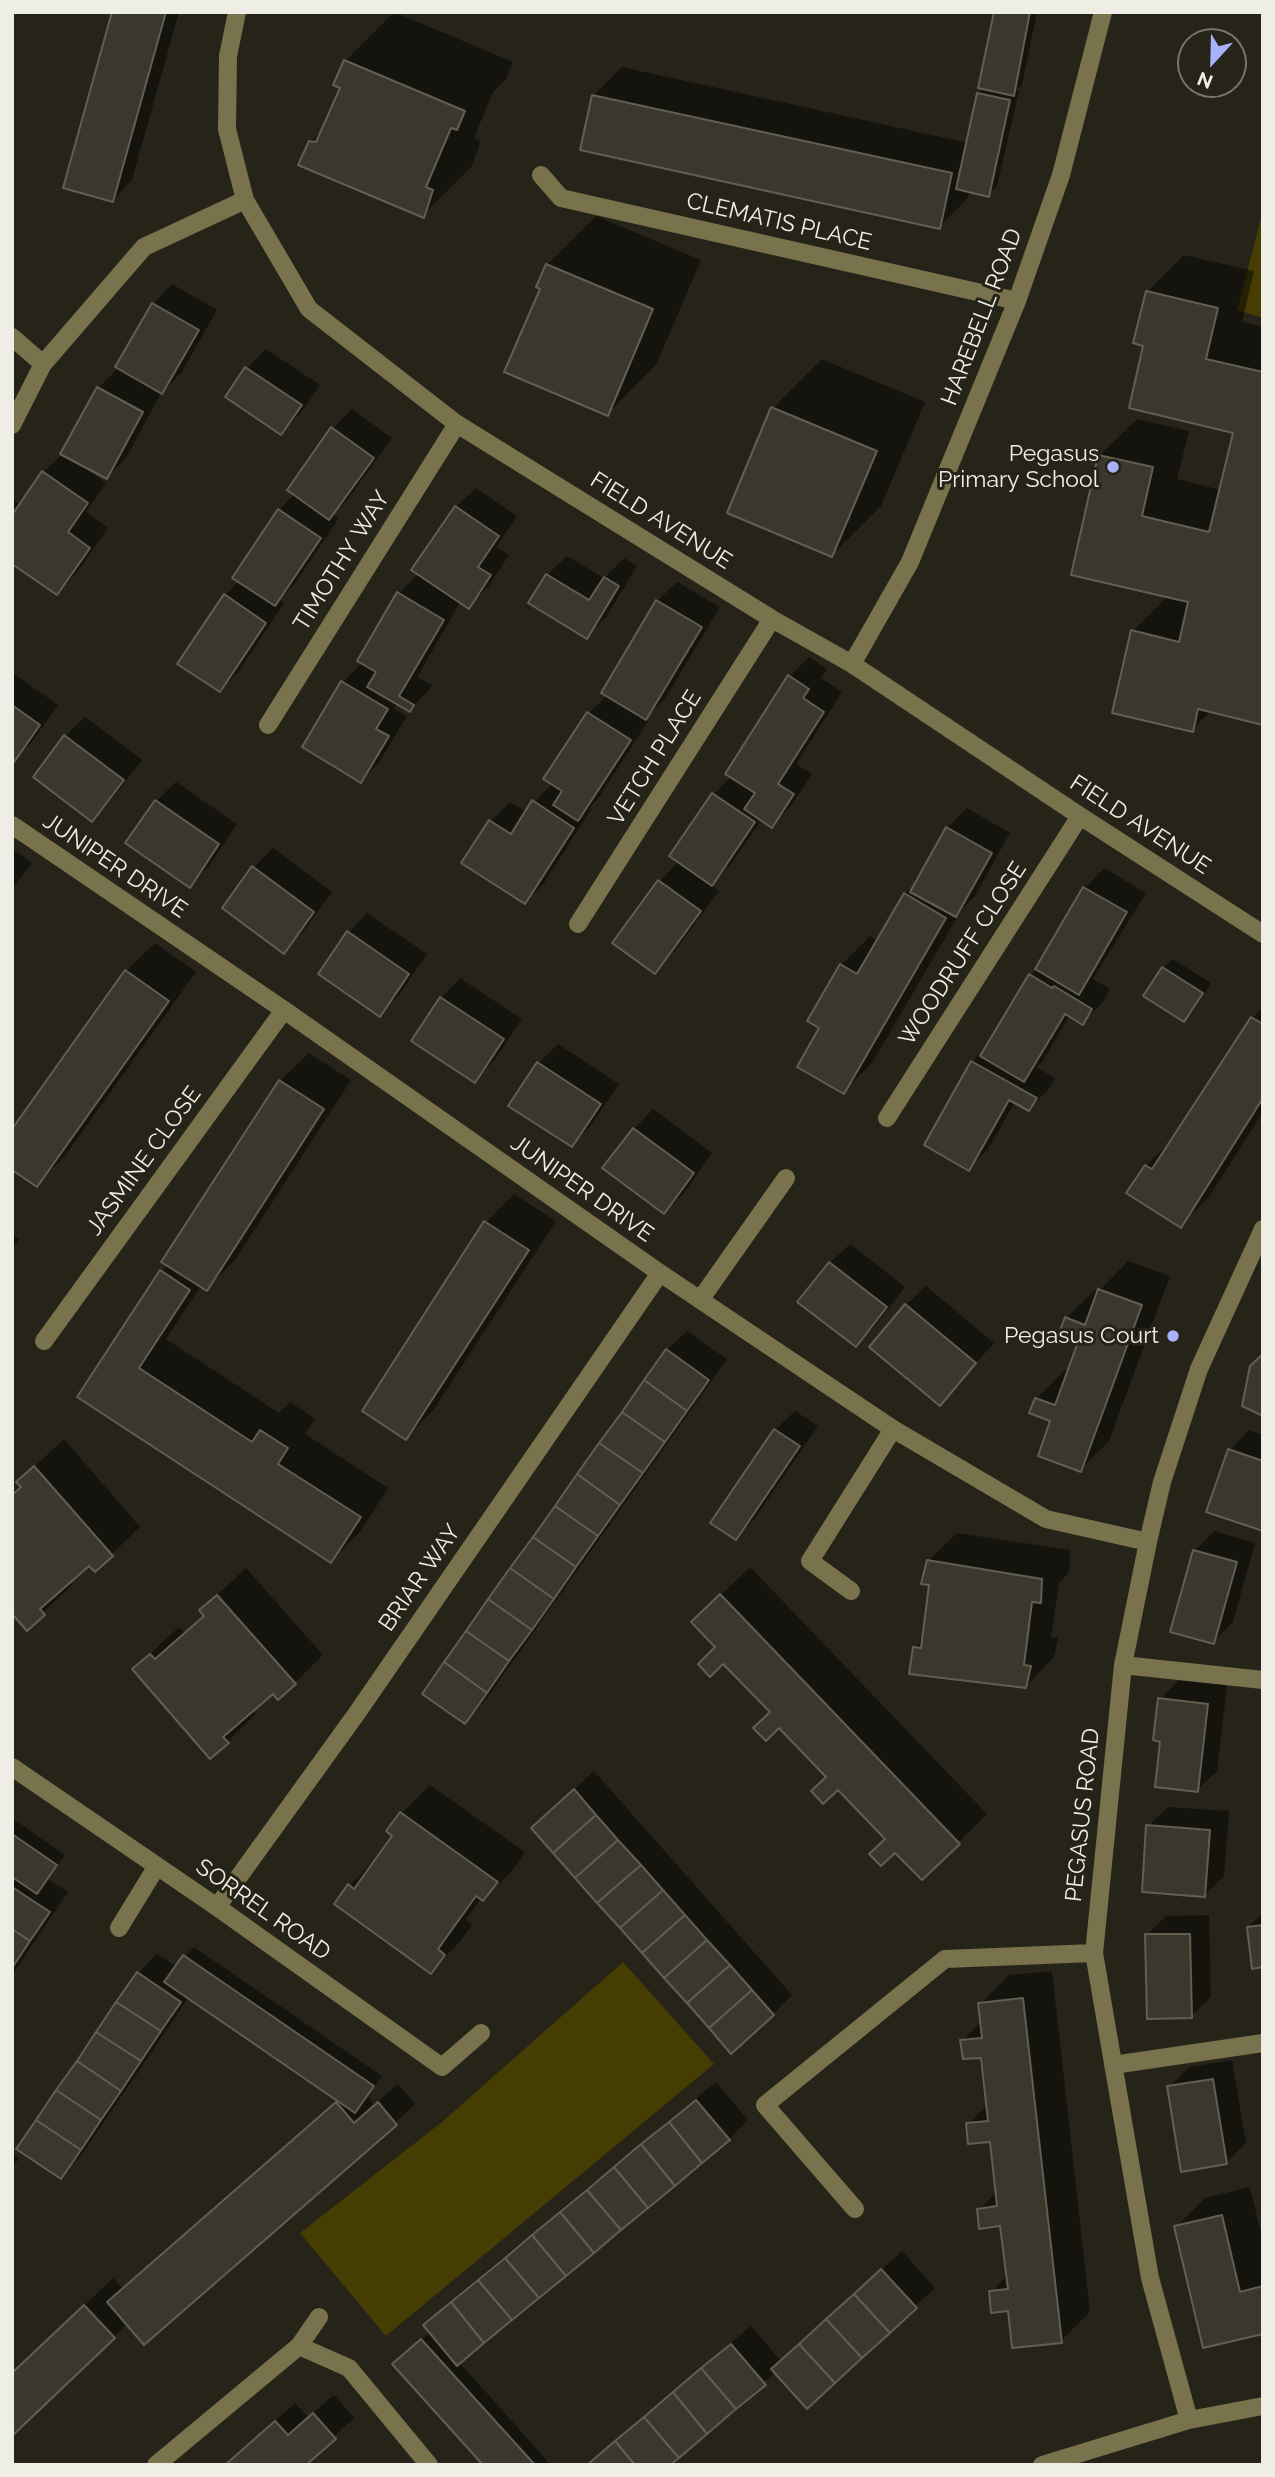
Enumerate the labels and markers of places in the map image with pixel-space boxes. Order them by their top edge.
place label: Pegasus Primary School [938,440,1099,494]
marker: Pegasus Primary School [1105,459,1121,475]
place label: Pegasus Court [1004,1322,1159,1350]
marker: Pegasus Court [1165,1328,1181,1344]

